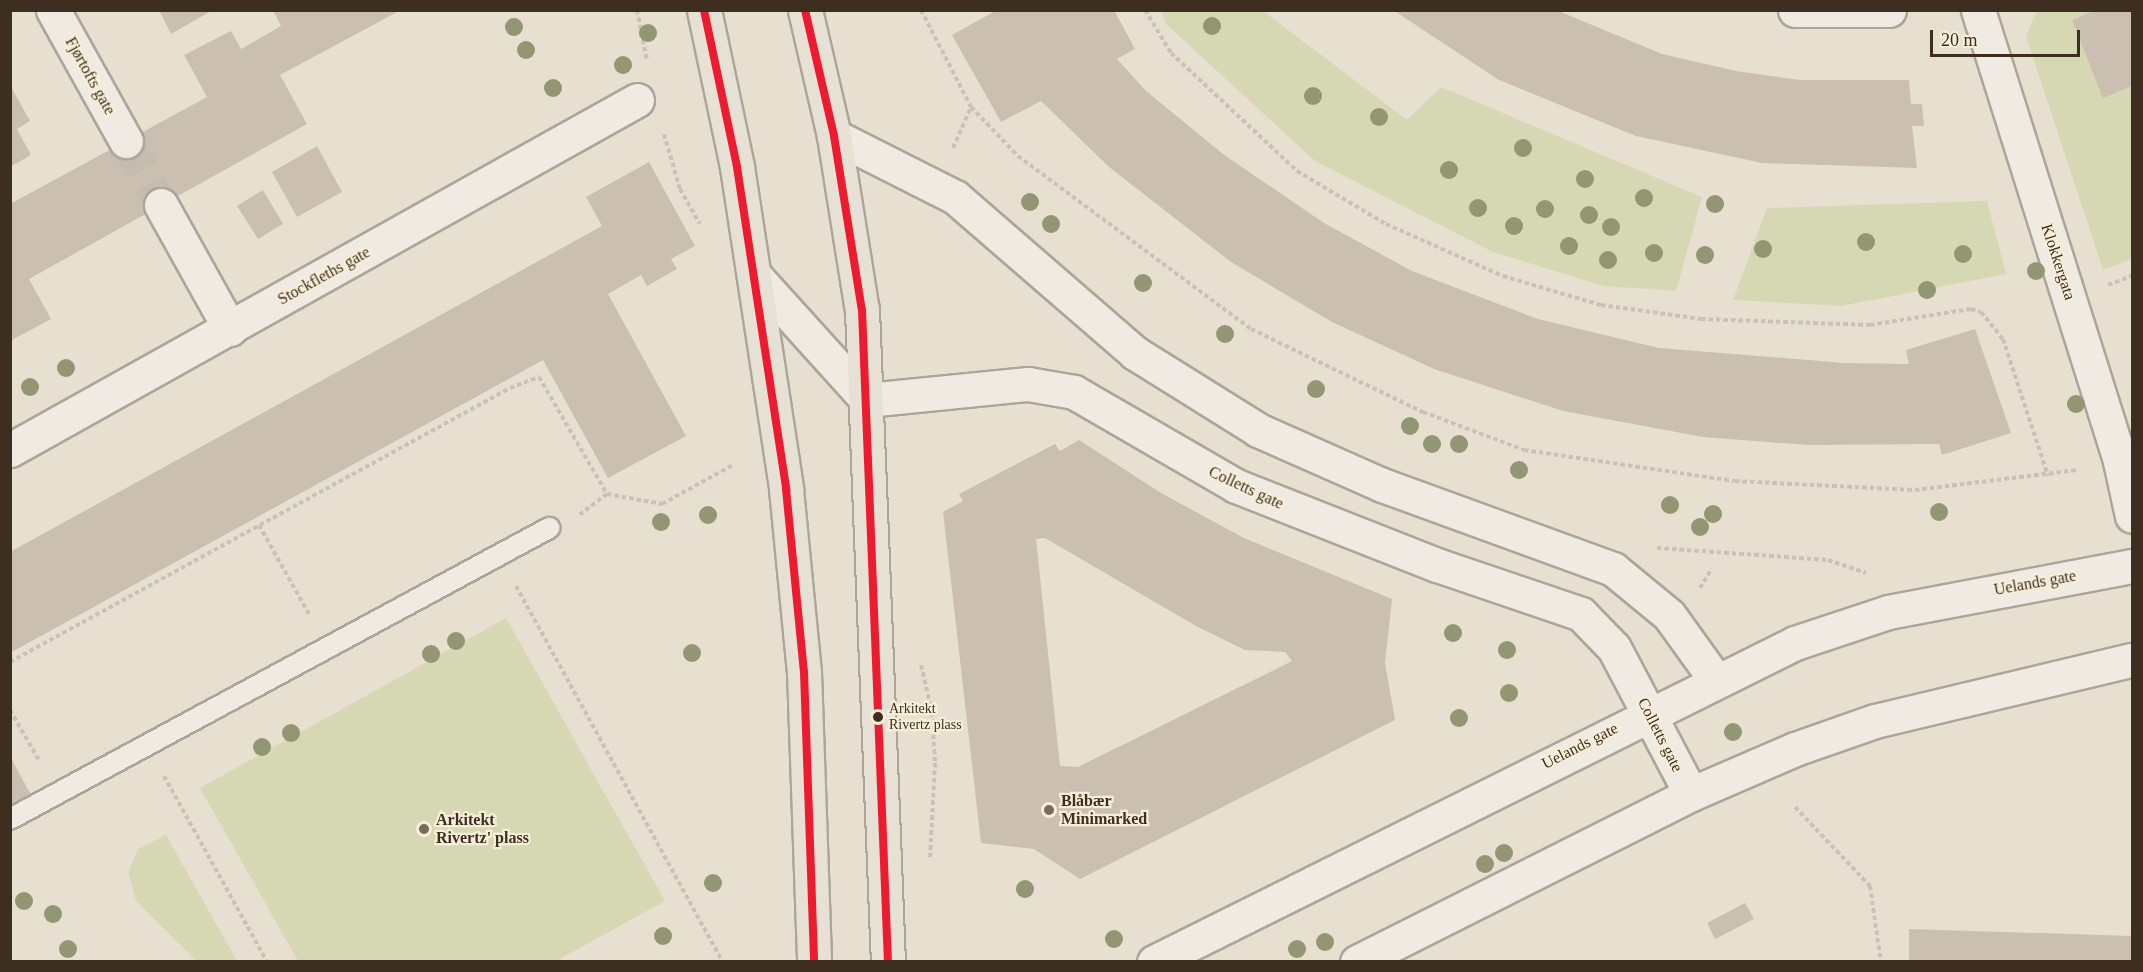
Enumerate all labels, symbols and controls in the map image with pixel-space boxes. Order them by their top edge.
scale bar [1933,18,2083,56]
text: 20 m [1941,30,1978,50]
street label: Fjørtofts gate [61,34,119,118]
street label: Klokkergata [2037,222,2079,302]
street label: Stockfleths gate [274,243,374,309]
street label: Colletts gate [1205,462,1287,514]
street label: Uelands gate [1992,566,2078,600]
street label: Colletts gate [1633,695,1687,775]
place label: Arkitekt Rivertz plass [889,701,962,734]
marker: Arkitekt Rivertz plass [872,711,884,723]
street label: Uelands gate [1539,719,1621,773]
place label: Blåbær Minimarked [1061,791,1147,829]
marker: Blåbær Minimarked [1042,803,1056,817]
place label: Arkitekt Rivertz' plass [436,810,529,848]
marker: Arkitekt Rivertz' plass [417,822,431,836]

